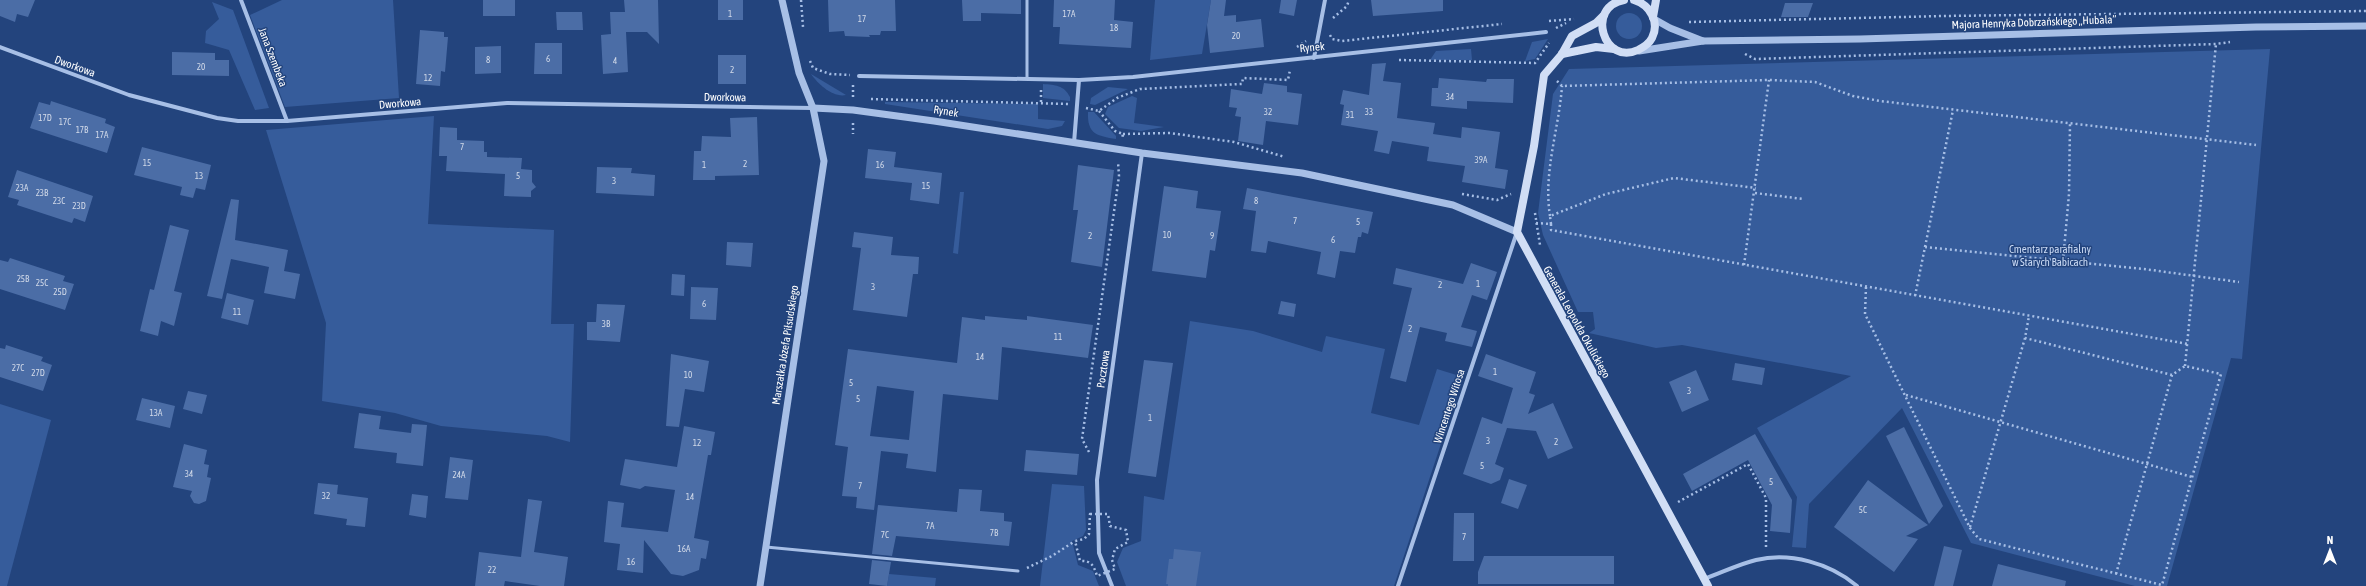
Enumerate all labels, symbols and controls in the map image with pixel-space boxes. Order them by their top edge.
house number: 1 [728,9,732,19]
house number: 17A [1063,9,1076,19]
street label: Majora Henryka Dobrzańskiego „Hubala” [1951,13,2117,31]
house number: 17 [858,14,866,24]
house number: 18 [1110,23,1118,33]
street label: Jana Szembeka [256,26,290,88]
house number: 20 [1232,31,1240,41]
street label: Rynek [1299,40,1325,54]
street label: Dworkowa [53,53,97,79]
house number: 6 [546,54,550,64]
house number: 8 [486,55,490,65]
house number: 4 [613,56,617,66]
house number: 20 [197,62,205,72]
house number: 2 [730,65,734,75]
house number: 12 [424,73,432,83]
street label: Dworkowa [704,91,746,103]
house number: 34 [1446,92,1454,102]
street label: Dworkowa [378,95,422,111]
street label: Rynek [933,103,960,119]
house number: 32 [1264,107,1272,117]
house number: 33 [1365,107,1373,117]
house number: 31 [1346,110,1354,120]
house number: 17D [38,113,52,123]
house number: 17C [59,117,71,127]
house number: 17B [76,125,89,135]
house number: 17A [96,130,109,140]
house number: 7 [460,142,464,152]
house number: 39A [1475,155,1488,165]
house number: 15 [143,158,151,168]
house number: 2 [743,159,747,169]
house number: 1 [702,160,706,170]
house number: 16 [876,160,884,170]
house number: 13 [195,171,203,181]
house number: 5 [516,171,520,181]
house number: 3 [612,176,616,186]
house number: 15 [922,181,930,191]
house number: 23A [16,183,29,193]
house number: 23B [36,188,49,198]
house number: 23C [53,196,65,206]
house number: 8 [1254,196,1258,206]
house number: 23D [72,201,86,211]
house number: 7 [1293,216,1297,226]
house number: 5 [1356,217,1360,227]
house number: 10 [1163,230,1171,240]
house number: 2 [1088,231,1092,241]
house number: 9 [1210,231,1214,241]
house number: 6 [1331,235,1335,245]
park label: Cmentarz parafialny w Starych Babicach [2009,243,2092,268]
street label: Generała Leopolda Okulickiego [1541,264,1613,380]
house number: 25B [17,274,30,284]
house number: 25C [36,278,48,288]
house number: 1 [1476,279,1480,289]
house number: 2 [1438,280,1442,290]
house number: 3 [871,282,875,292]
street label: Marszałka Józefa Piłsudskiego [770,284,800,406]
house number: 25D [53,287,67,297]
house number: 6 [702,299,706,309]
house number: 11 [233,307,241,317]
house number: 3B [602,319,611,329]
house number: 2 [1408,324,1412,334]
house number: 11 [1054,332,1062,342]
street label: Pocztowa [1094,349,1112,389]
house number: 14 [976,352,984,362]
house number: 27C [12,363,24,373]
street label: Wincentego Witosa [1431,367,1467,445]
house number: 1 [1493,367,1497,377]
house number: 27D [31,368,45,378]
house number: 10 [684,370,692,380]
house number: 5 [849,378,853,388]
house number: 3 [1687,386,1691,396]
house number: 5 [856,394,860,404]
house number: 13A [150,408,163,418]
house number: 1 [1148,413,1152,423]
house number: 3 [1486,436,1490,446]
house number: 2 [1554,437,1558,447]
house number: 12 [693,438,701,448]
house number: 5 [1480,461,1484,471]
house number: 34 [185,469,193,479]
house number: 24A [453,470,466,480]
house number: 5 [1769,477,1773,487]
house number: 7 [858,481,862,491]
house number: 32 [322,491,330,501]
house number: 14 [686,492,694,502]
house number: 5C [1859,505,1867,515]
house number: 7A [926,521,935,531]
house number: 7B [990,528,999,538]
house number: 7C [881,530,889,540]
north arrow [2310,530,2350,570]
house number: 7 [1462,532,1466,542]
text: N [2327,534,2333,546]
house number: 16A [678,544,691,554]
house number: 16 [627,557,635,567]
house number: 22 [488,565,496,575]

